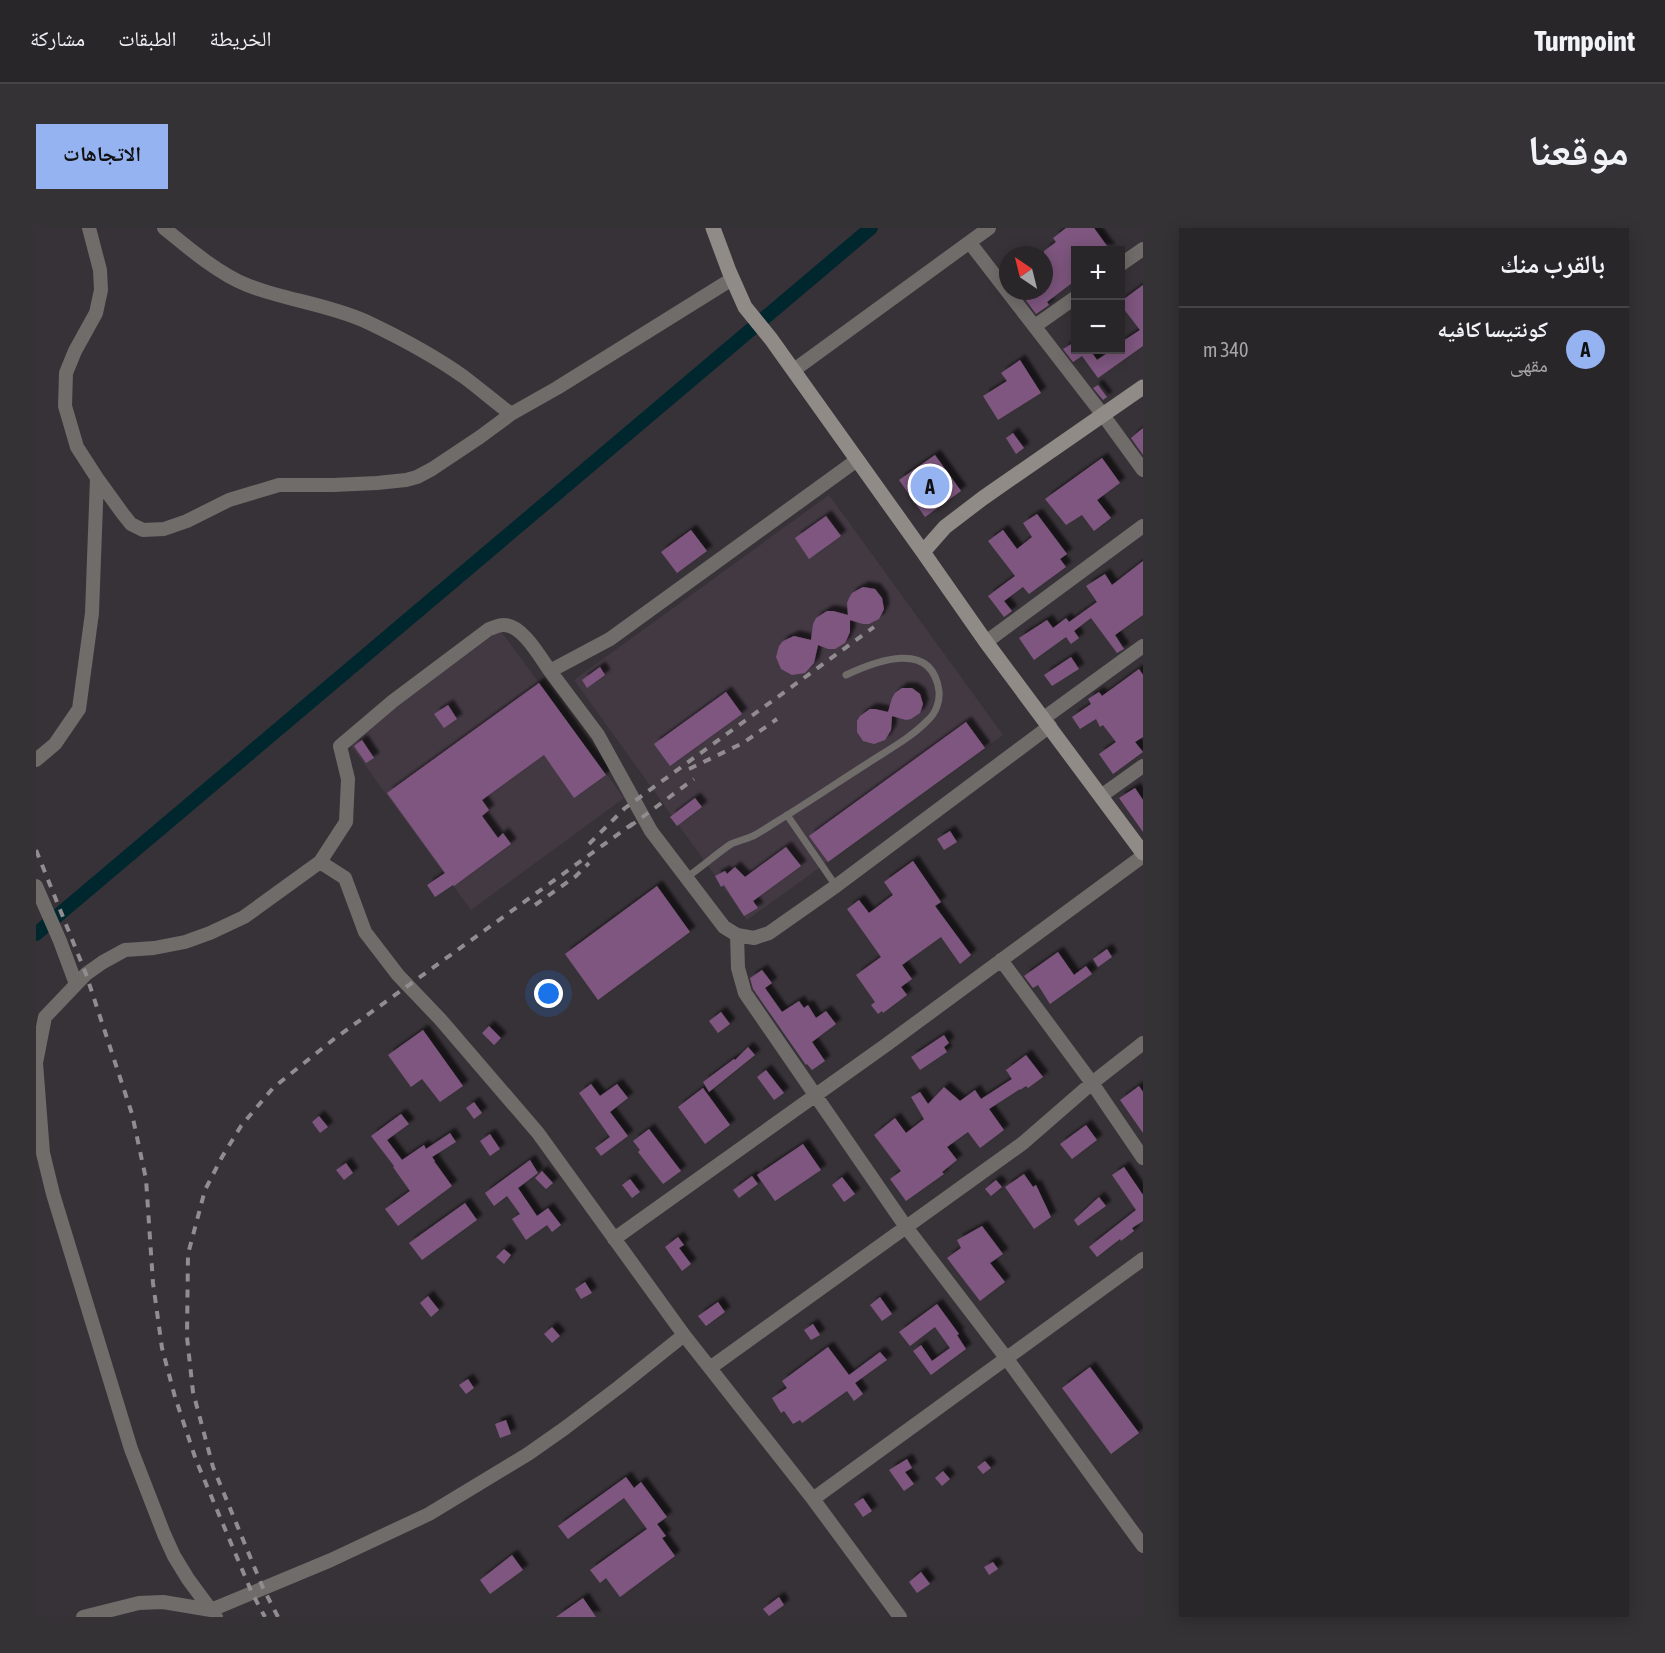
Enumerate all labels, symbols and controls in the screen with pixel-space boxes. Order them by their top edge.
text: Turnpoint [1534,25,1635,57]
text: مشاركة [30,26,85,50]
text: الطبقات [118,26,177,50]
text: الخريطة [210,26,271,50]
button: الاتجاهات [36,124,168,189]
text: موقعنا [1528,126,1629,174]
north arrow [999,246,1053,300]
map controls [1071,246,1125,354]
button: + [1071,246,1125,300]
text: بالقرب منك [1500,249,1605,279]
button: − [1071,300,1125,354]
text: كونتيسا كافيه [1437,316,1548,342]
text: 340 m [1203,338,1248,361]
text: A [1581,338,1590,361]
text: مقهى [1510,353,1548,376]
pin: A [910,464,950,508]
your location [534,979,563,1008]

